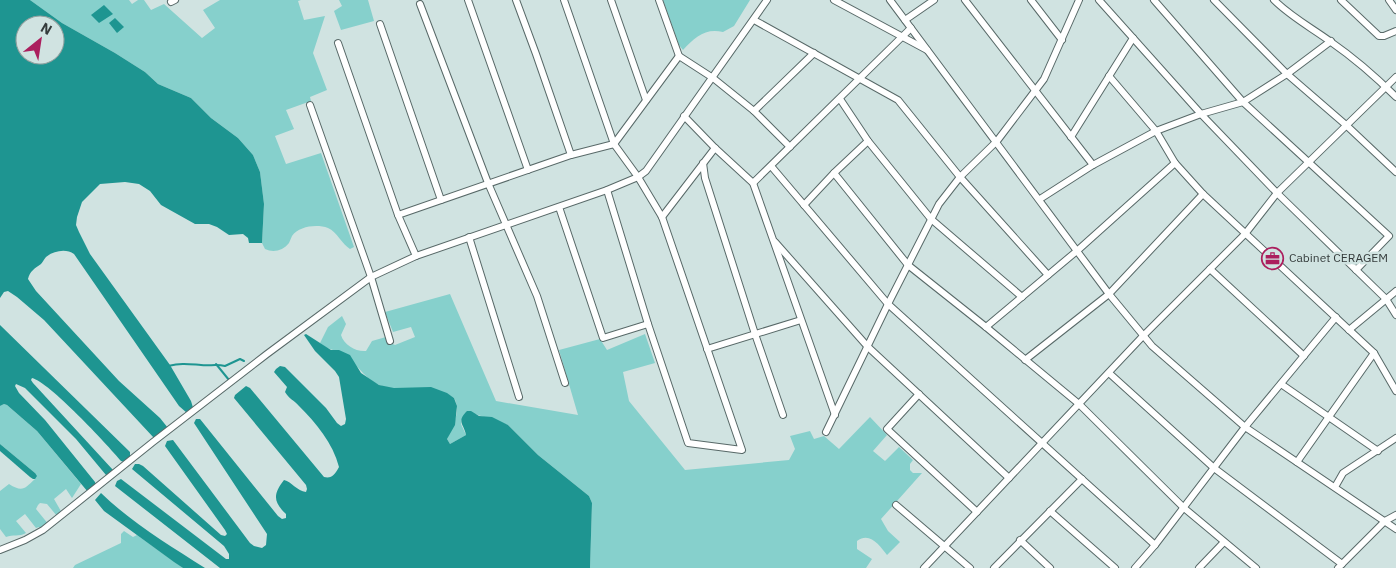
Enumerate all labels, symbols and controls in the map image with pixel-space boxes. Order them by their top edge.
north arrow [15,15,65,65]
text: N [38,18,55,39]
office icon: Cabinet CERAGEM [1261,246,1285,270]
place label: Cabinet CERAGEM [1289,250,1388,265]

